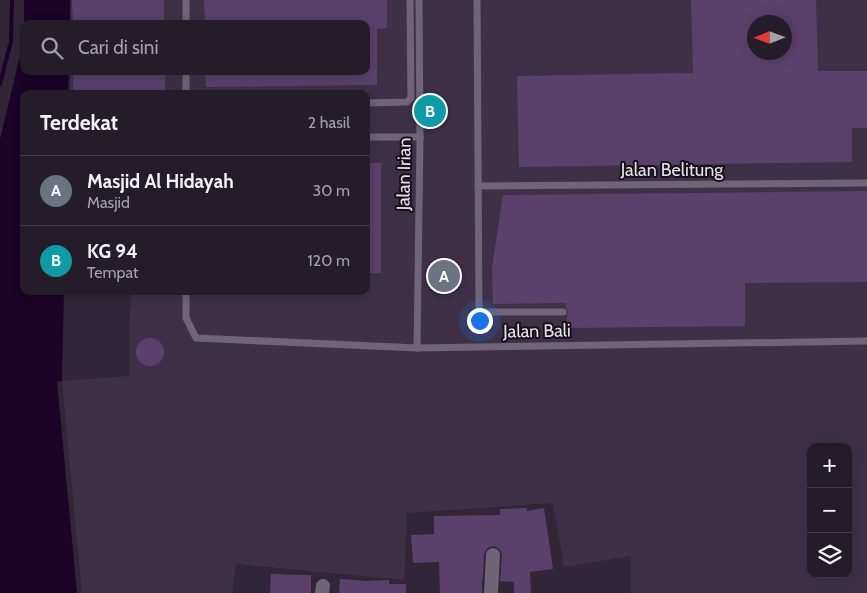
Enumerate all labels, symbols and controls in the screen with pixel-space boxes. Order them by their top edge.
north arrow [747,15,792,60]
search box [20,20,370,75]
icon: search [38,34,66,62]
text: Cari di sini [78,36,159,59]
pin: B [414,92,446,130]
text: Terdekat [40,110,118,135]
text: 2 hasil [308,113,350,132]
street label: Jalan Irian [392,137,416,212]
street label: Jalan Belitung [620,159,724,181]
text: Masjid Al Hidayah [87,170,234,193]
text: A [51,181,61,200]
text: 30 m [313,181,350,200]
text: Masjid [87,193,130,212]
text: KG 94 [87,240,138,263]
text: B [51,251,61,270]
text: 120 m [308,251,350,270]
pin: A [428,257,460,295]
text: Tempat [87,263,138,282]
your location [467,308,493,334]
street label: Jalan Bali [502,319,571,343]
map controls [807,443,852,578]
button: + [807,443,852,488]
button: − [807,488,852,533]
button: layers [807,533,852,578]

